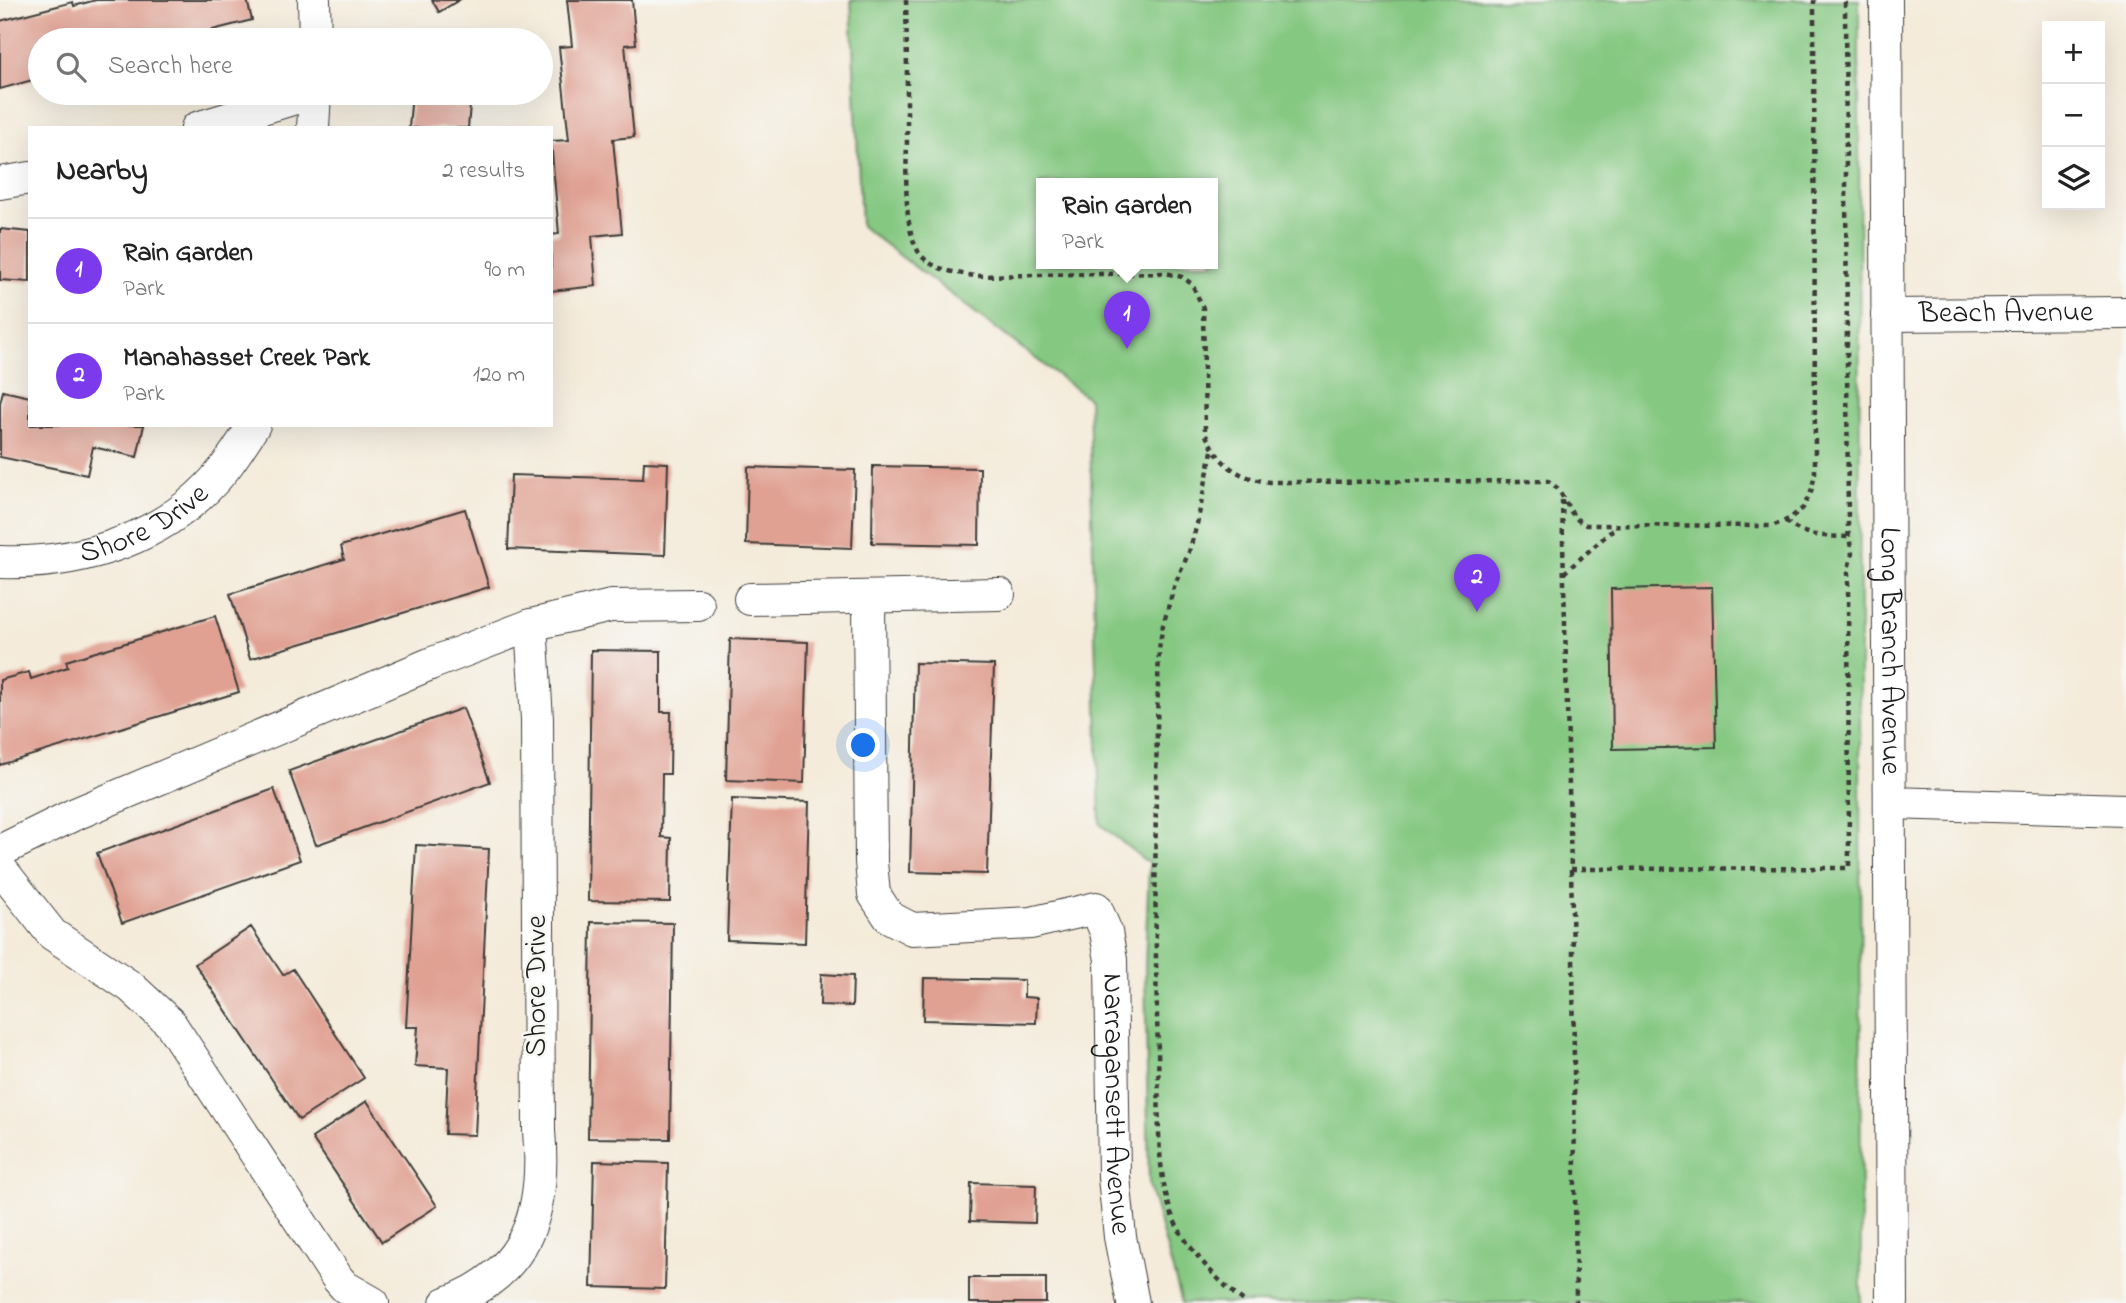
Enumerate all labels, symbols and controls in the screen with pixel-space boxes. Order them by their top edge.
map controls [2042,21,2105,210]
button: + [2042,21,2105,84]
search box [28,28,553,105]
icon: search [52,48,90,86]
text: Search here [108,48,233,86]
button: − [2042,84,2105,147]
button: layers [2042,147,2105,210]
text: Nearby [56,150,148,194]
text: 2 results [442,155,525,188]
popup [1036,178,1218,269]
text: Rain Garden [1062,188,1192,226]
text: Park [1062,226,1104,259]
text: Rain Garden [123,235,253,273]
text: 1 [75,254,83,287]
text: 90 m [485,254,525,287]
text: Park [123,273,165,306]
pin: 1 [1104,291,1150,349]
street label: Beach Avenue [1917,291,2094,337]
text: Manahasset Creek Park [123,340,370,378]
text: 2 [73,359,85,392]
text: 120 m [473,359,525,392]
text: Park [123,378,165,411]
street label: Shore Drive [75,474,220,576]
street label: Long Branch Avenue [1866,527,1912,776]
pin: 2 [1454,554,1500,612]
your location [846,728,880,762]
street label: Shore Drive [516,914,560,1057]
street label: Narragansett Avenue [1089,973,1142,1238]

